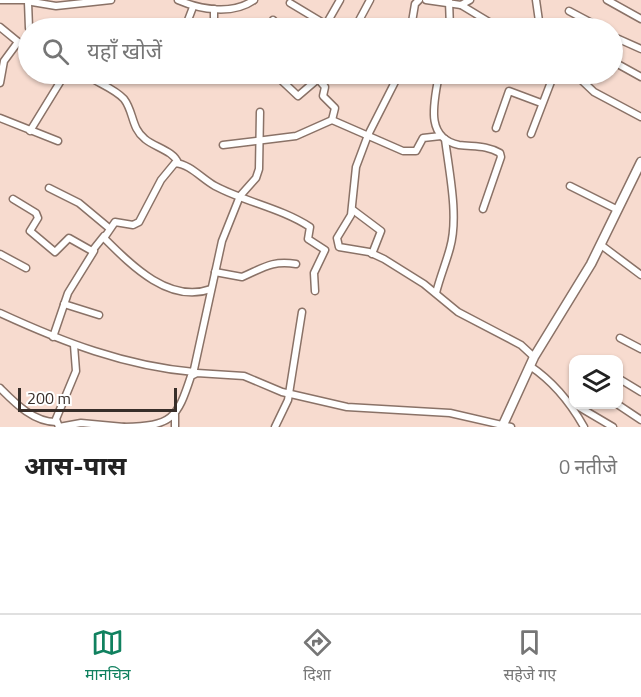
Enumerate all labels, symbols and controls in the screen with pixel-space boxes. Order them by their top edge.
search box [18,18,623,84]
text: यहाँ खोजें [87,34,162,68]
icon: search [39,35,72,68]
map controls [569,355,623,409]
button: layers [569,355,623,409]
scale bar [18,385,177,412]
text: 200 m [27,386,71,410]
text: आस-पास [24,446,126,485]
text: 0 नतीजे [559,451,617,482]
tab: मानचित्र [85,626,131,687]
tab: दिशा [301,626,334,687]
tab: सहेजे गए [503,626,556,687]

